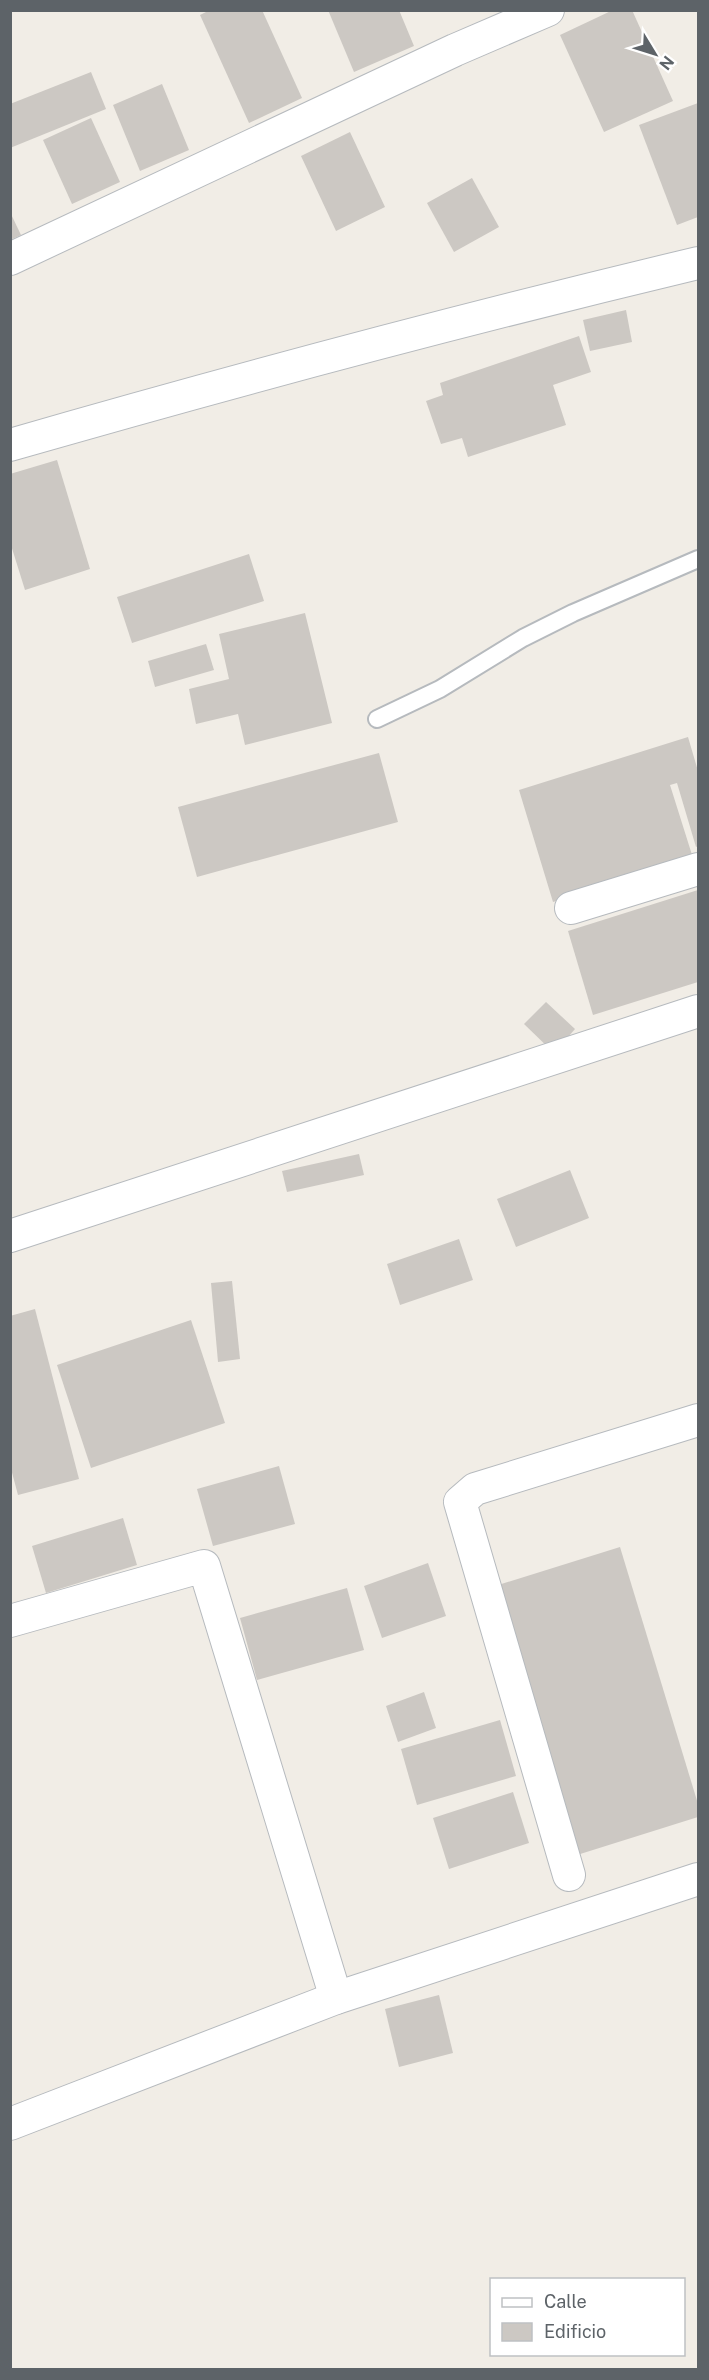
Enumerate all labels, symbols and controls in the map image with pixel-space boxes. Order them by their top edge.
north arrow [625,24,685,84]
text: N [655,52,678,74]
legend [490,2278,685,2356]
text: Calle [544,2291,587,2312]
text: Edificio [544,2321,606,2342]

